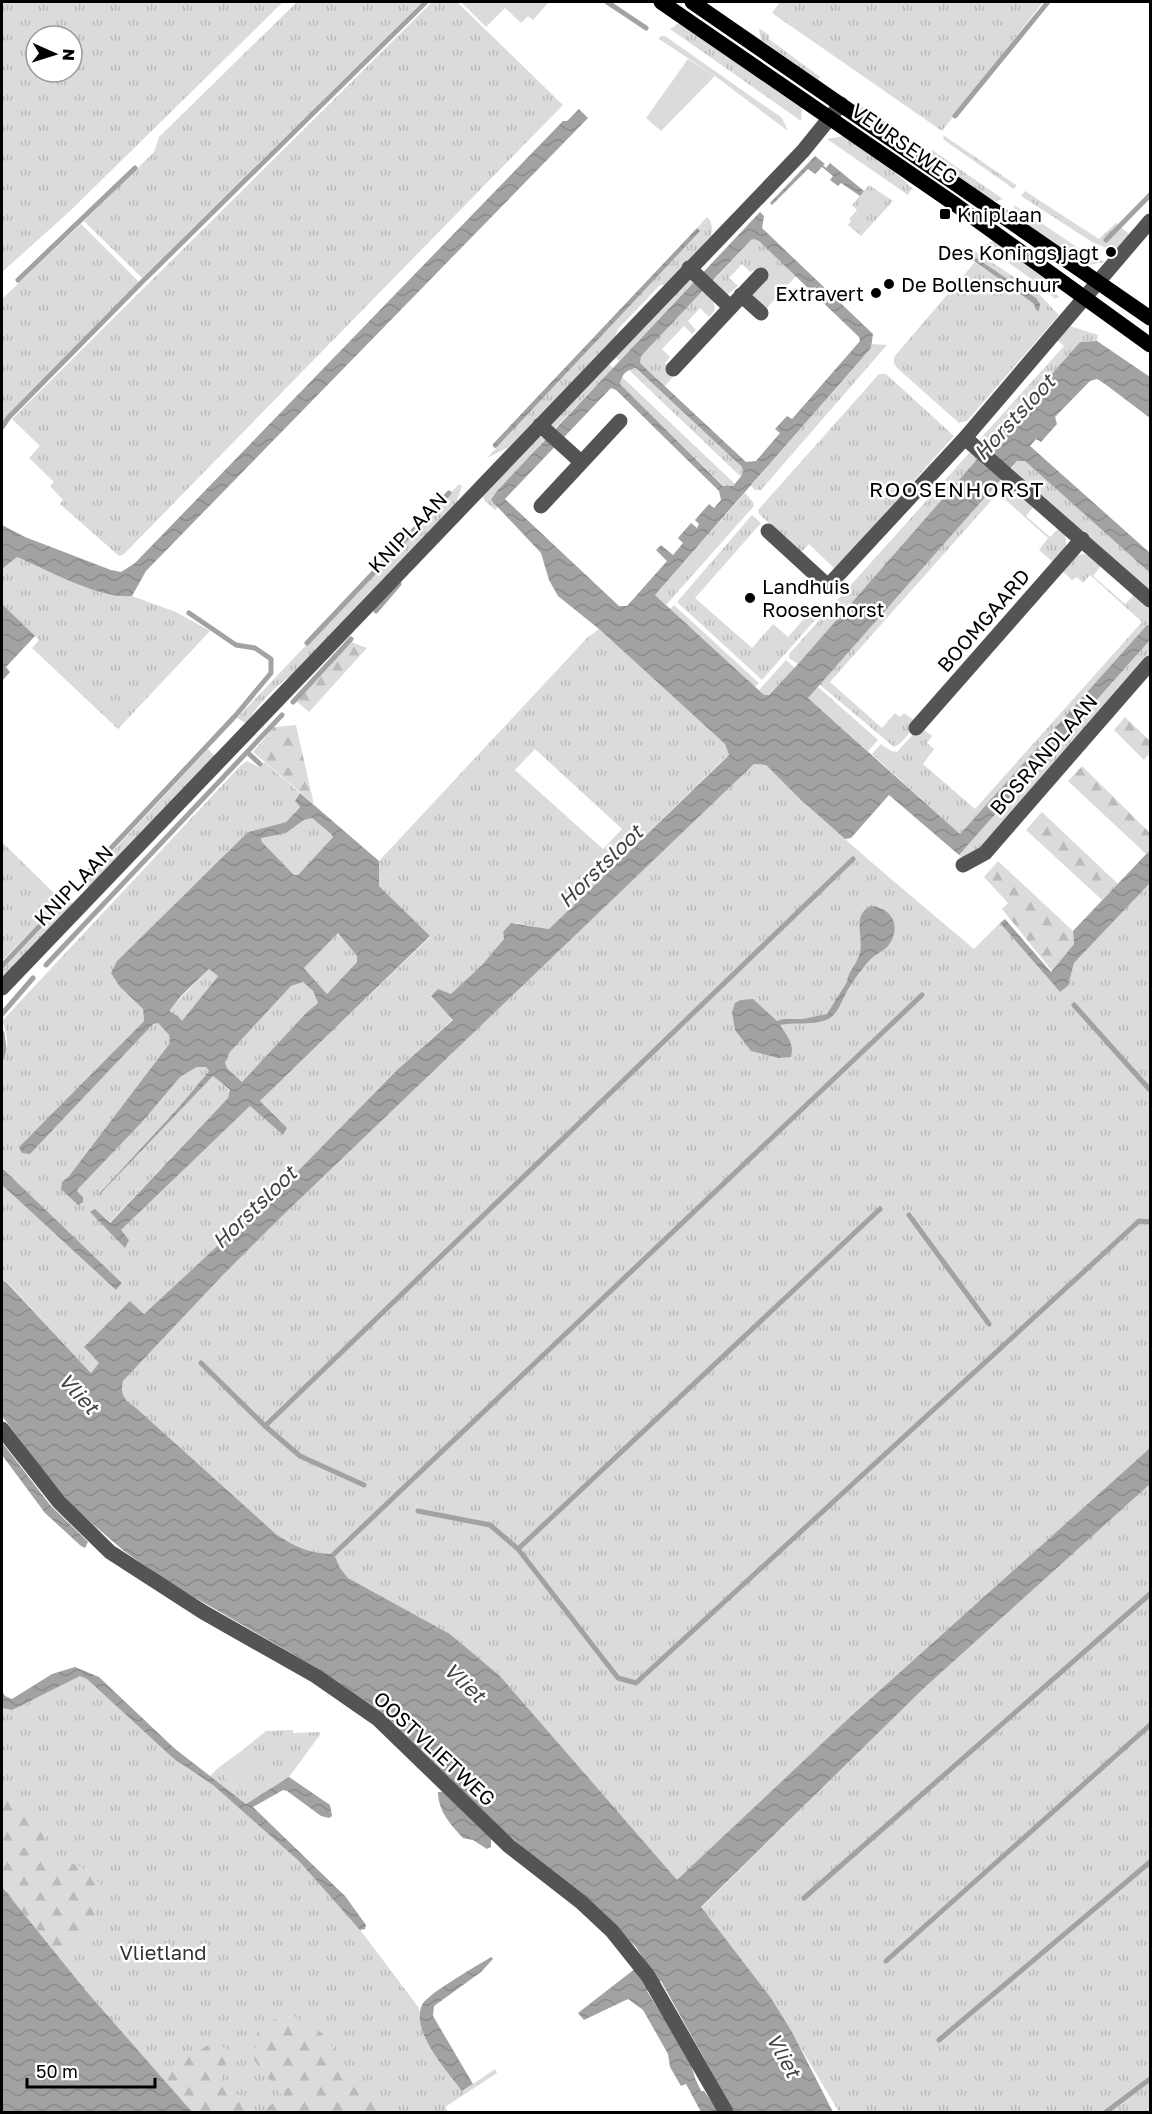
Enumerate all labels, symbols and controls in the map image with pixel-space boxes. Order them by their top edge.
north arrow [24,24,84,84]
text: N [59,48,79,61]
street label: VEURSEWEG [847,98,963,188]
place label: Kniplaan [957,202,1042,226]
marker: Kniplaan [938,207,952,221]
place label: Des Konings jagt [938,240,1099,264]
marker: Des Konings jagt [1104,245,1118,259]
place label: De Bollenschuur [901,272,1059,296]
marker: De Bollenschuur [882,277,896,291]
place label: Extravert [775,281,864,305]
marker: Extravert [869,286,883,300]
water label: Horstsloot [968,367,1062,465]
district label: ROOSENHORST [869,476,1045,502]
street label: KNIPLAAN [363,487,451,577]
street label: BOOMGAARD [932,564,1034,676]
place label: Landhuis Roosenhorst [762,574,885,621]
marker: Landhuis Roosenhorst [743,591,757,605]
street label: BOSRANDLAAN [984,689,1102,819]
water label: Horstsloot [552,818,650,913]
street label: KNIPLAAN [29,840,117,930]
water label: Horstsloot [206,1159,304,1254]
water label: Vliet [53,1367,106,1421]
water label: Vliet [439,1656,493,1709]
street label: OOSTVLIETWEG [369,1686,501,1810]
park label: Vlietland [119,1940,207,1964]
water label: Vliet [761,2028,808,2084]
scale bar [27,2051,154,2089]
text: 50 m [36,2060,78,2082]

